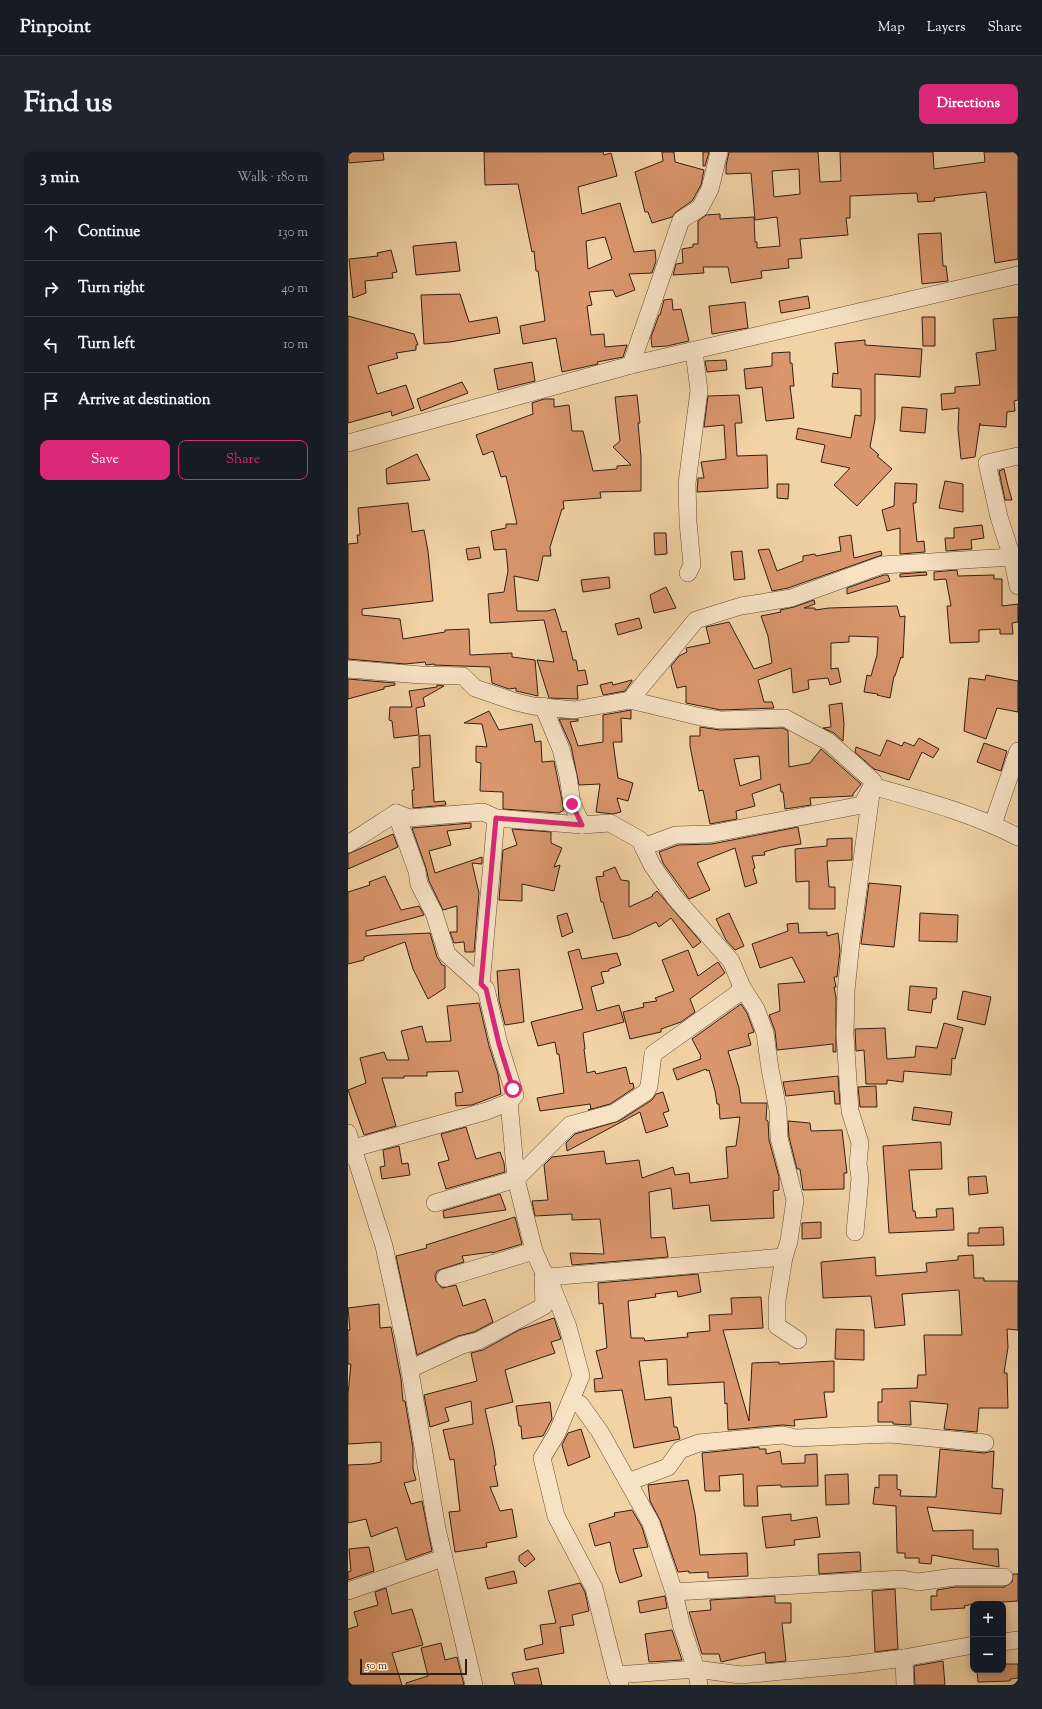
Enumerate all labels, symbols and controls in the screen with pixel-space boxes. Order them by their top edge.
text: Pinpoint [20,14,91,41]
text: Map [878,18,905,38]
text: Layers [927,18,965,38]
text: Share [987,18,1022,38]
text: Find us [24,84,112,124]
button: Directions [919,84,1018,124]
text: 3 min [40,166,79,190]
text: Walk · 180 m [237,169,308,187]
icon: ahead [40,222,62,244]
text: Continue [78,222,140,243]
text: 130 m [278,224,308,242]
icon: right [40,278,62,300]
text: Turn right [78,278,144,299]
text: 40 m [281,280,308,298]
icon: left [40,334,62,356]
text: Turn left [78,334,135,355]
text: 10 m [283,336,308,354]
icon: arrive [40,390,62,412]
text: Arrive at destination [78,390,211,411]
button: Save [40,440,170,480]
button: Share [178,440,308,480]
route end [563,795,581,813]
route start [504,1080,522,1098]
map controls [970,1601,1006,1673]
button: + [970,1601,1006,1637]
button: − [970,1637,1006,1673]
scale bar [360,1657,467,1676]
text: 50 m [366,1658,387,1674]

